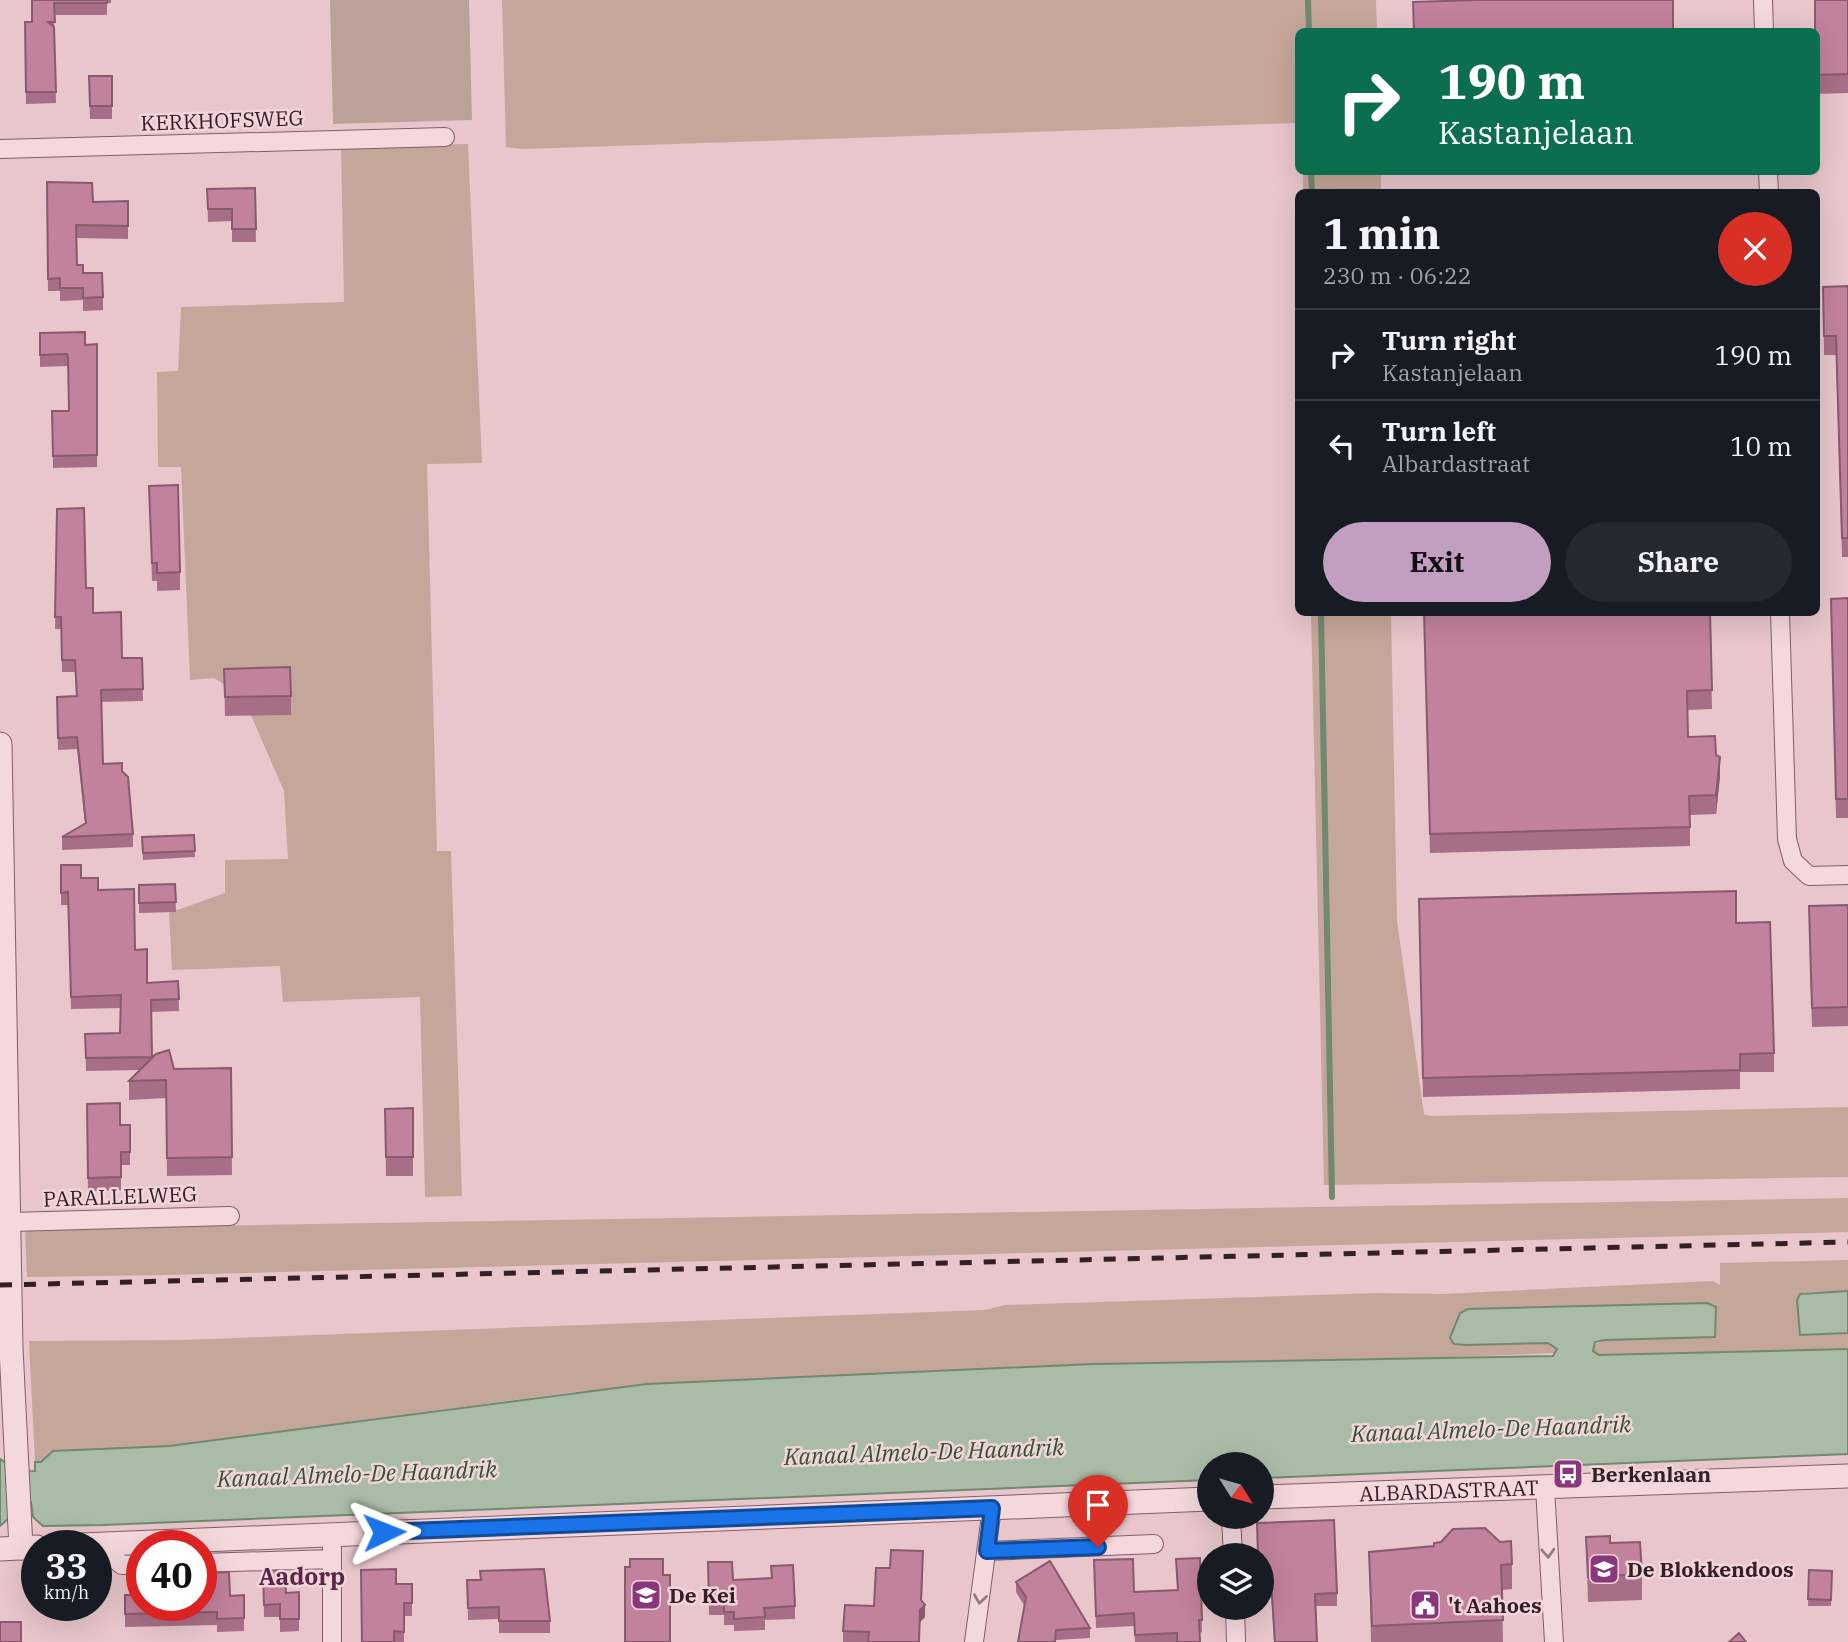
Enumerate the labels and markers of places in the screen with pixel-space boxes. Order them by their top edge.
bus stop icon: Berkenlaan [1551,1457,1585,1491]
place label: Berkenlaan [1591,1460,1711,1488]
pin [1068,1475,1128,1547]
school or university icon: De Blokkendoos [1587,1552,1621,1586]
place label: De Blokkendoos [1627,1555,1794,1583]
school or university icon: De Kei [629,1578,663,1612]
place label: De Kei [669,1581,736,1609]
public building icon: 't Aahoes [1408,1588,1442,1622]
place label: 't Aahoes [1448,1591,1542,1619]

